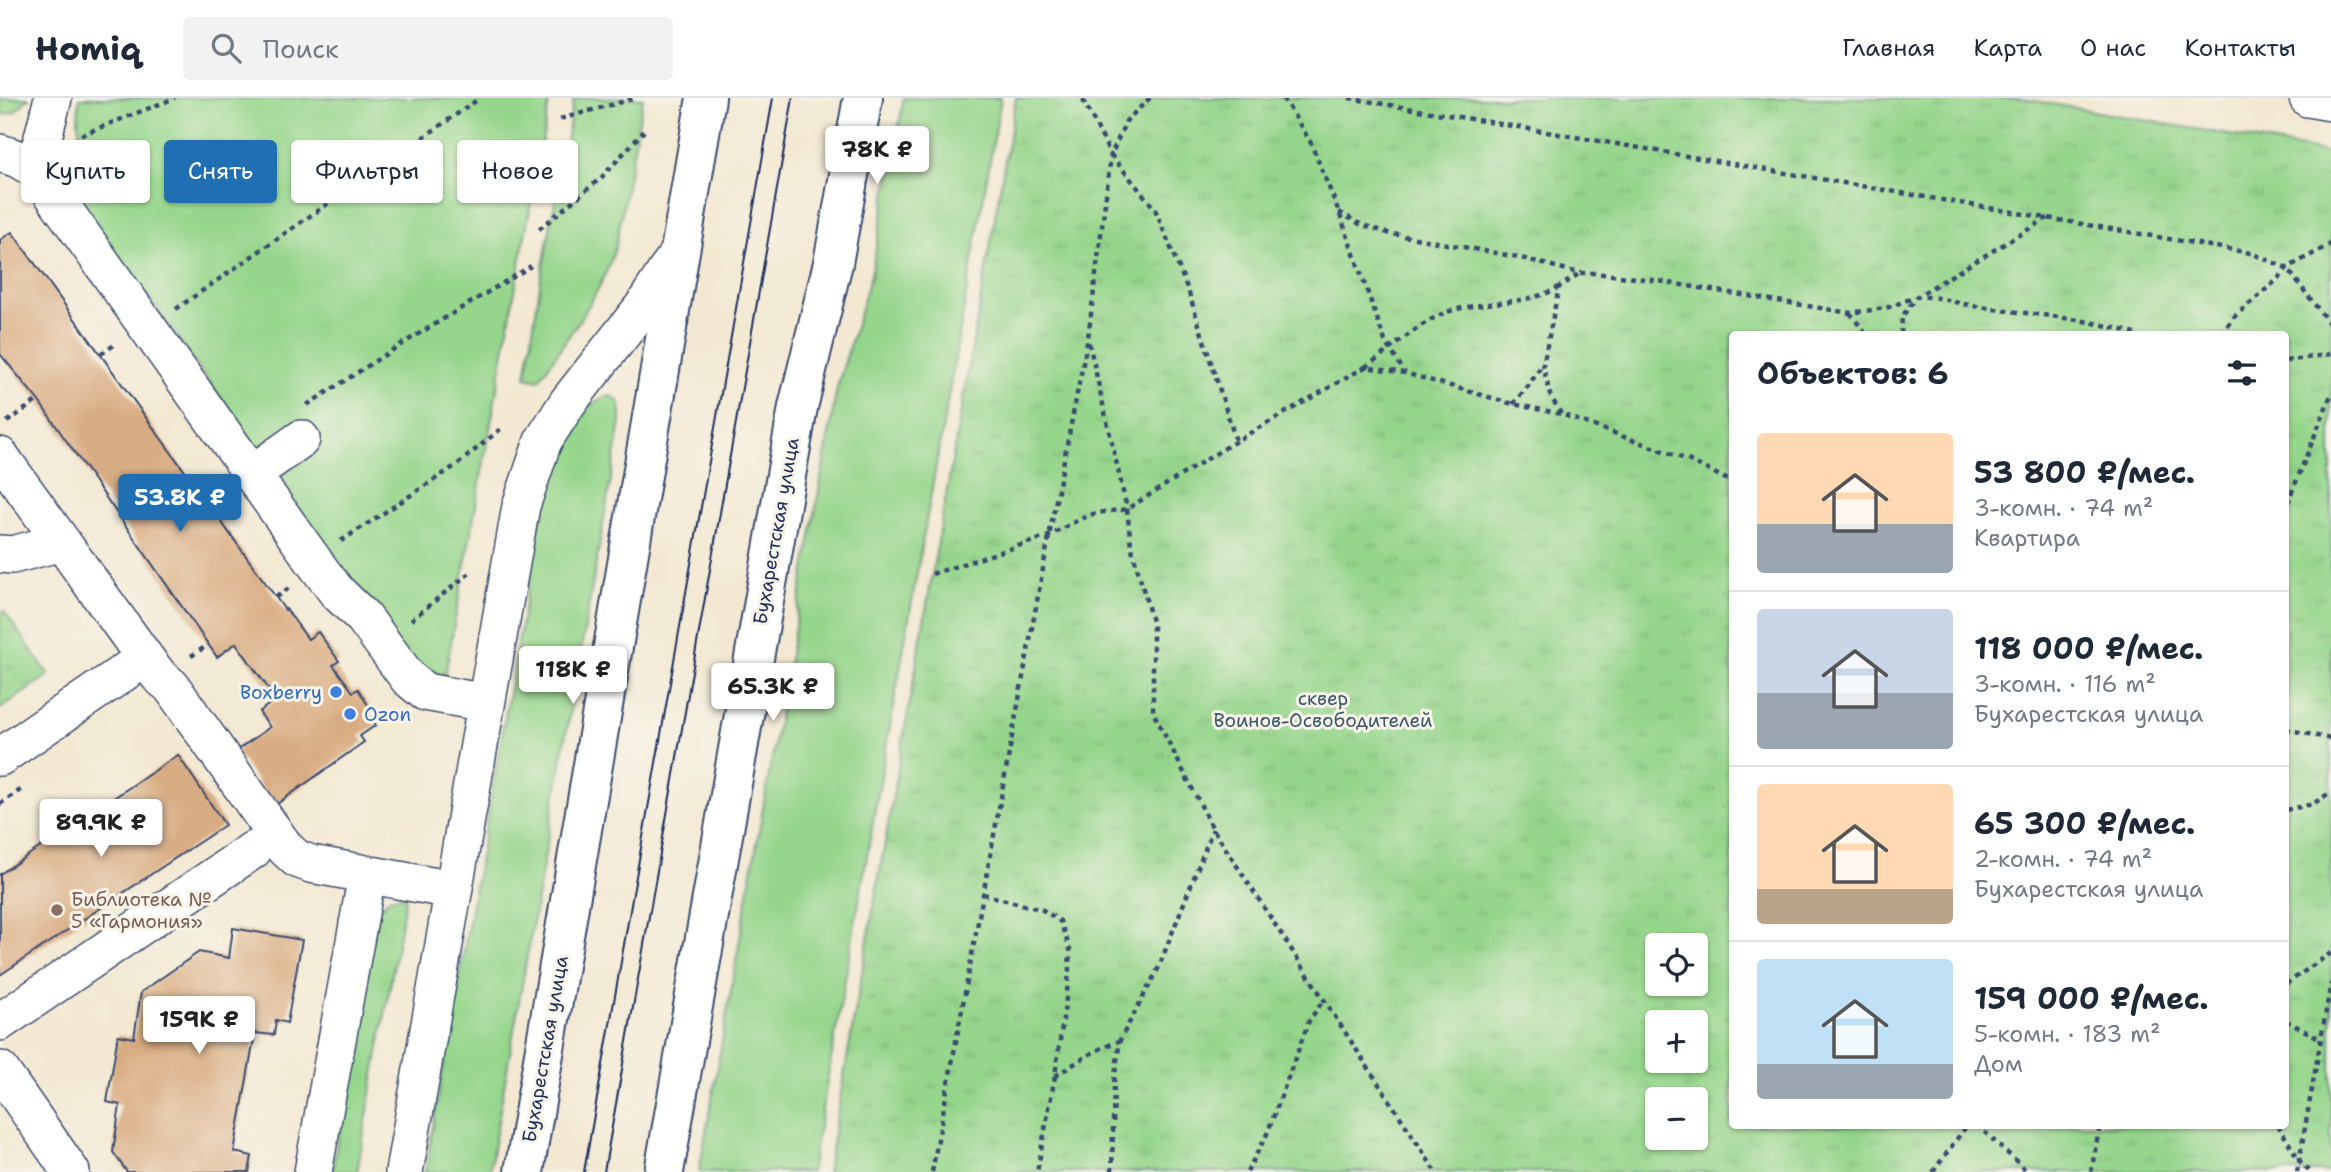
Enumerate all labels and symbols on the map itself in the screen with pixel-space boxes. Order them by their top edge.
pin: 78K ₽ [828,126,926,186]
street label: Бухарестская улица [747,435,805,626]
pin: 53.8K ₽ [115,474,245,534]
pin: 118K ₽ [516,646,630,706]
pin: 65.3K ₽ [708,664,838,723]
place label: Boxberry [240,680,322,705]
marker: Boxberry [328,684,344,700]
park label: сквер Воинов-Освободителей [1214,686,1432,733]
place label: Ozon [364,702,411,727]
marker: Ozon [342,706,358,722]
pin: 89.9K ₽ [36,800,166,859]
place label: Библиотека № 5 «Гармония» [71,887,211,934]
marker: Библиотека № 5 «Гармония» [49,902,65,918]
street label: Бухарестская улица [516,953,574,1144]
pin: 159K ₽ [142,996,256,1056]

